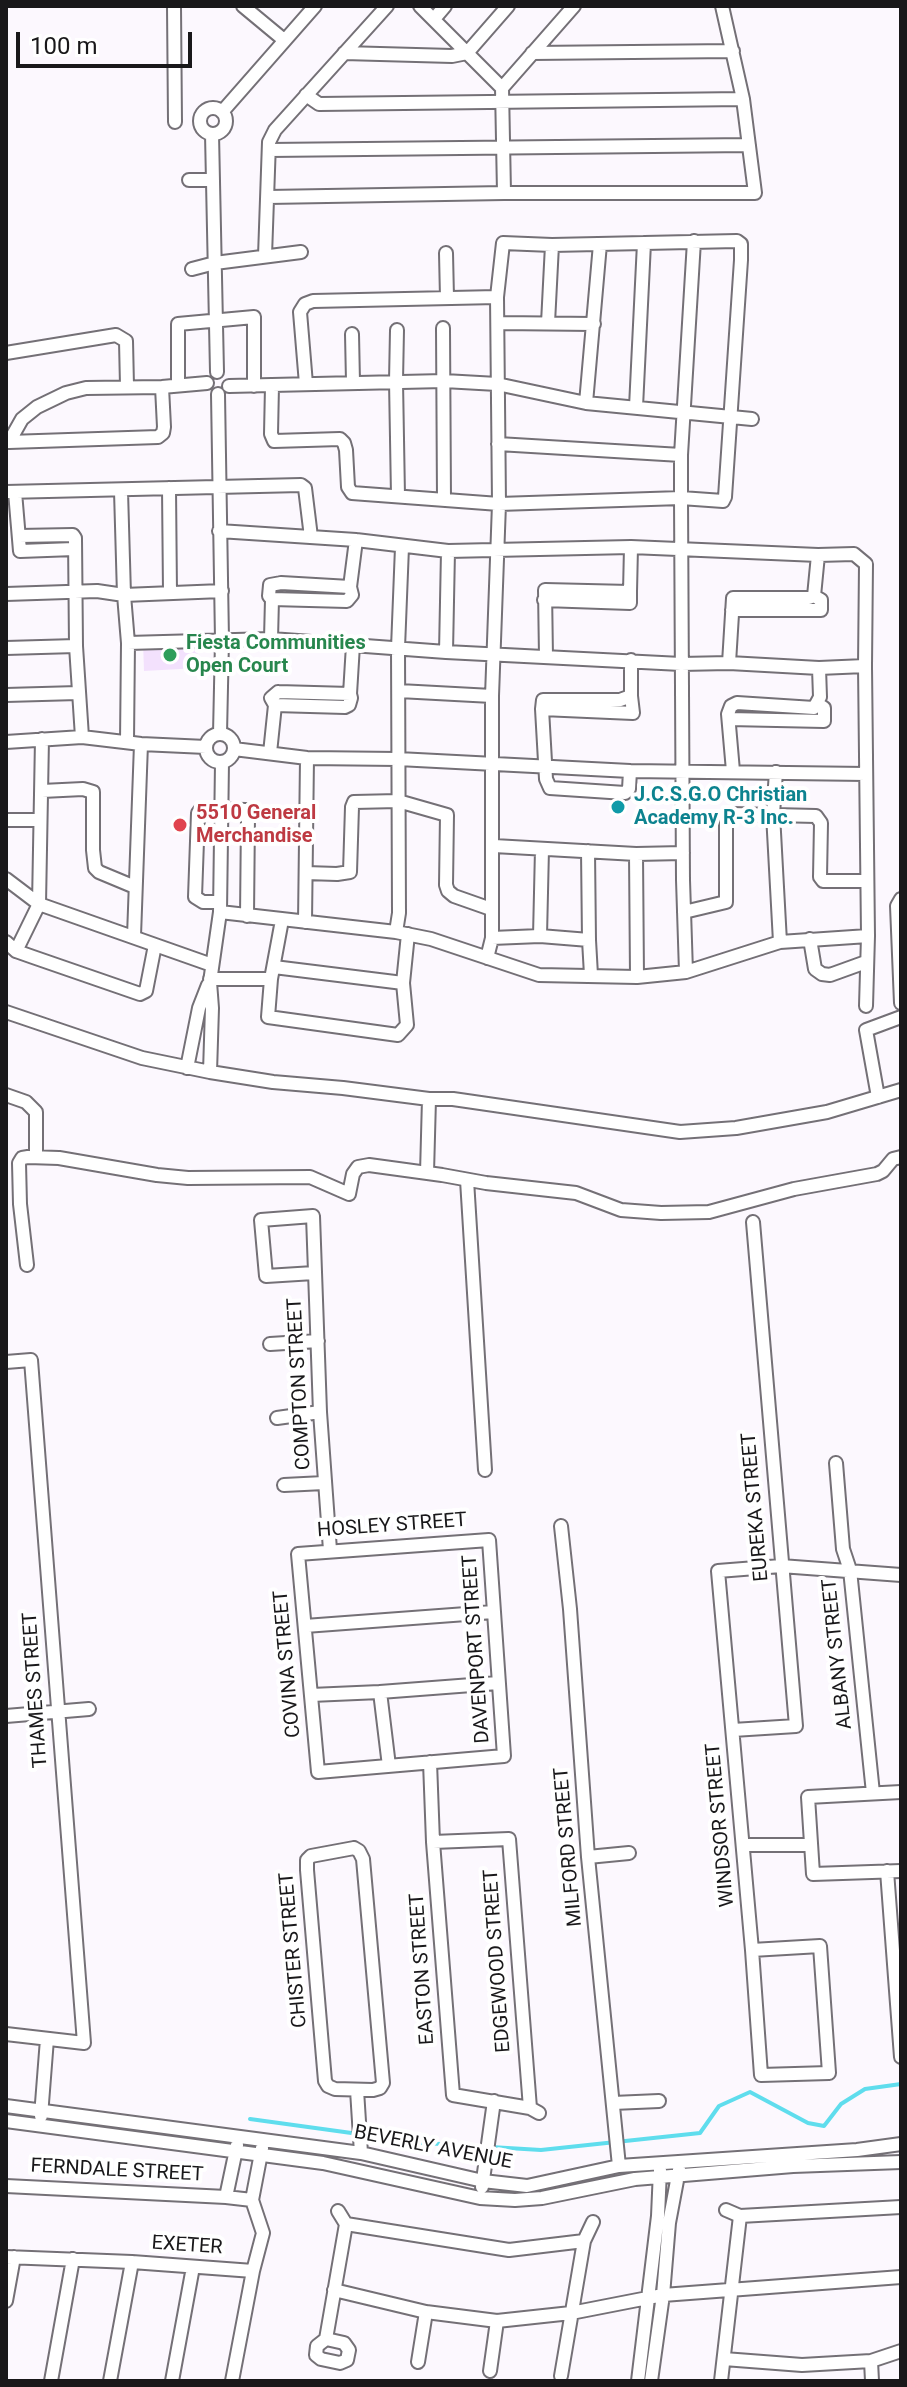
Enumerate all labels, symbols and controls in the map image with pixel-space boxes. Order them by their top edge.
scale bar [20,16,196,66]
text: 100 m [30,32,97,60]
place label: Fiesta Communities Open Court [186,632,366,679]
marker: Fiesta Communities Open Court [161,646,179,664]
place label: J.C.S.G.O Christian Academy R-3 Inc. [634,784,807,831]
marker: J.C.S.G.O Christian Academy R-3 Inc. [609,798,627,816]
place label: 5510 General Merchandise [196,802,316,849]
marker: 5510 General Merchandise [171,816,189,834]
street label: COMPTON STREET [284,1297,316,1471]
street label: EUREKA STREET [738,1431,774,1583]
street label: HOSLEY STREET [316,1509,468,1543]
street label: DAVENPORT STREET [458,1554,496,1744]
street label: ALBANY STREET [818,1578,858,1730]
street label: COVINA STREET [270,1589,306,1739]
street label: THAMES STREET [19,1611,53,1769]
street label: WINDSOR STREET [702,1742,740,1908]
street label: MILFORD STREET [550,1766,588,1928]
street label: EDGEWOOD STREET [480,1868,516,2054]
street label: CHISTER STREET [275,1871,313,2029]
street label: EASTON STREET [406,1892,440,2046]
street label: BEVERLY AVENUE [352,2121,514,2175]
street label: FERNDALE STREET [30,2154,204,2188]
street label: EXETER [151,2232,223,2260]

